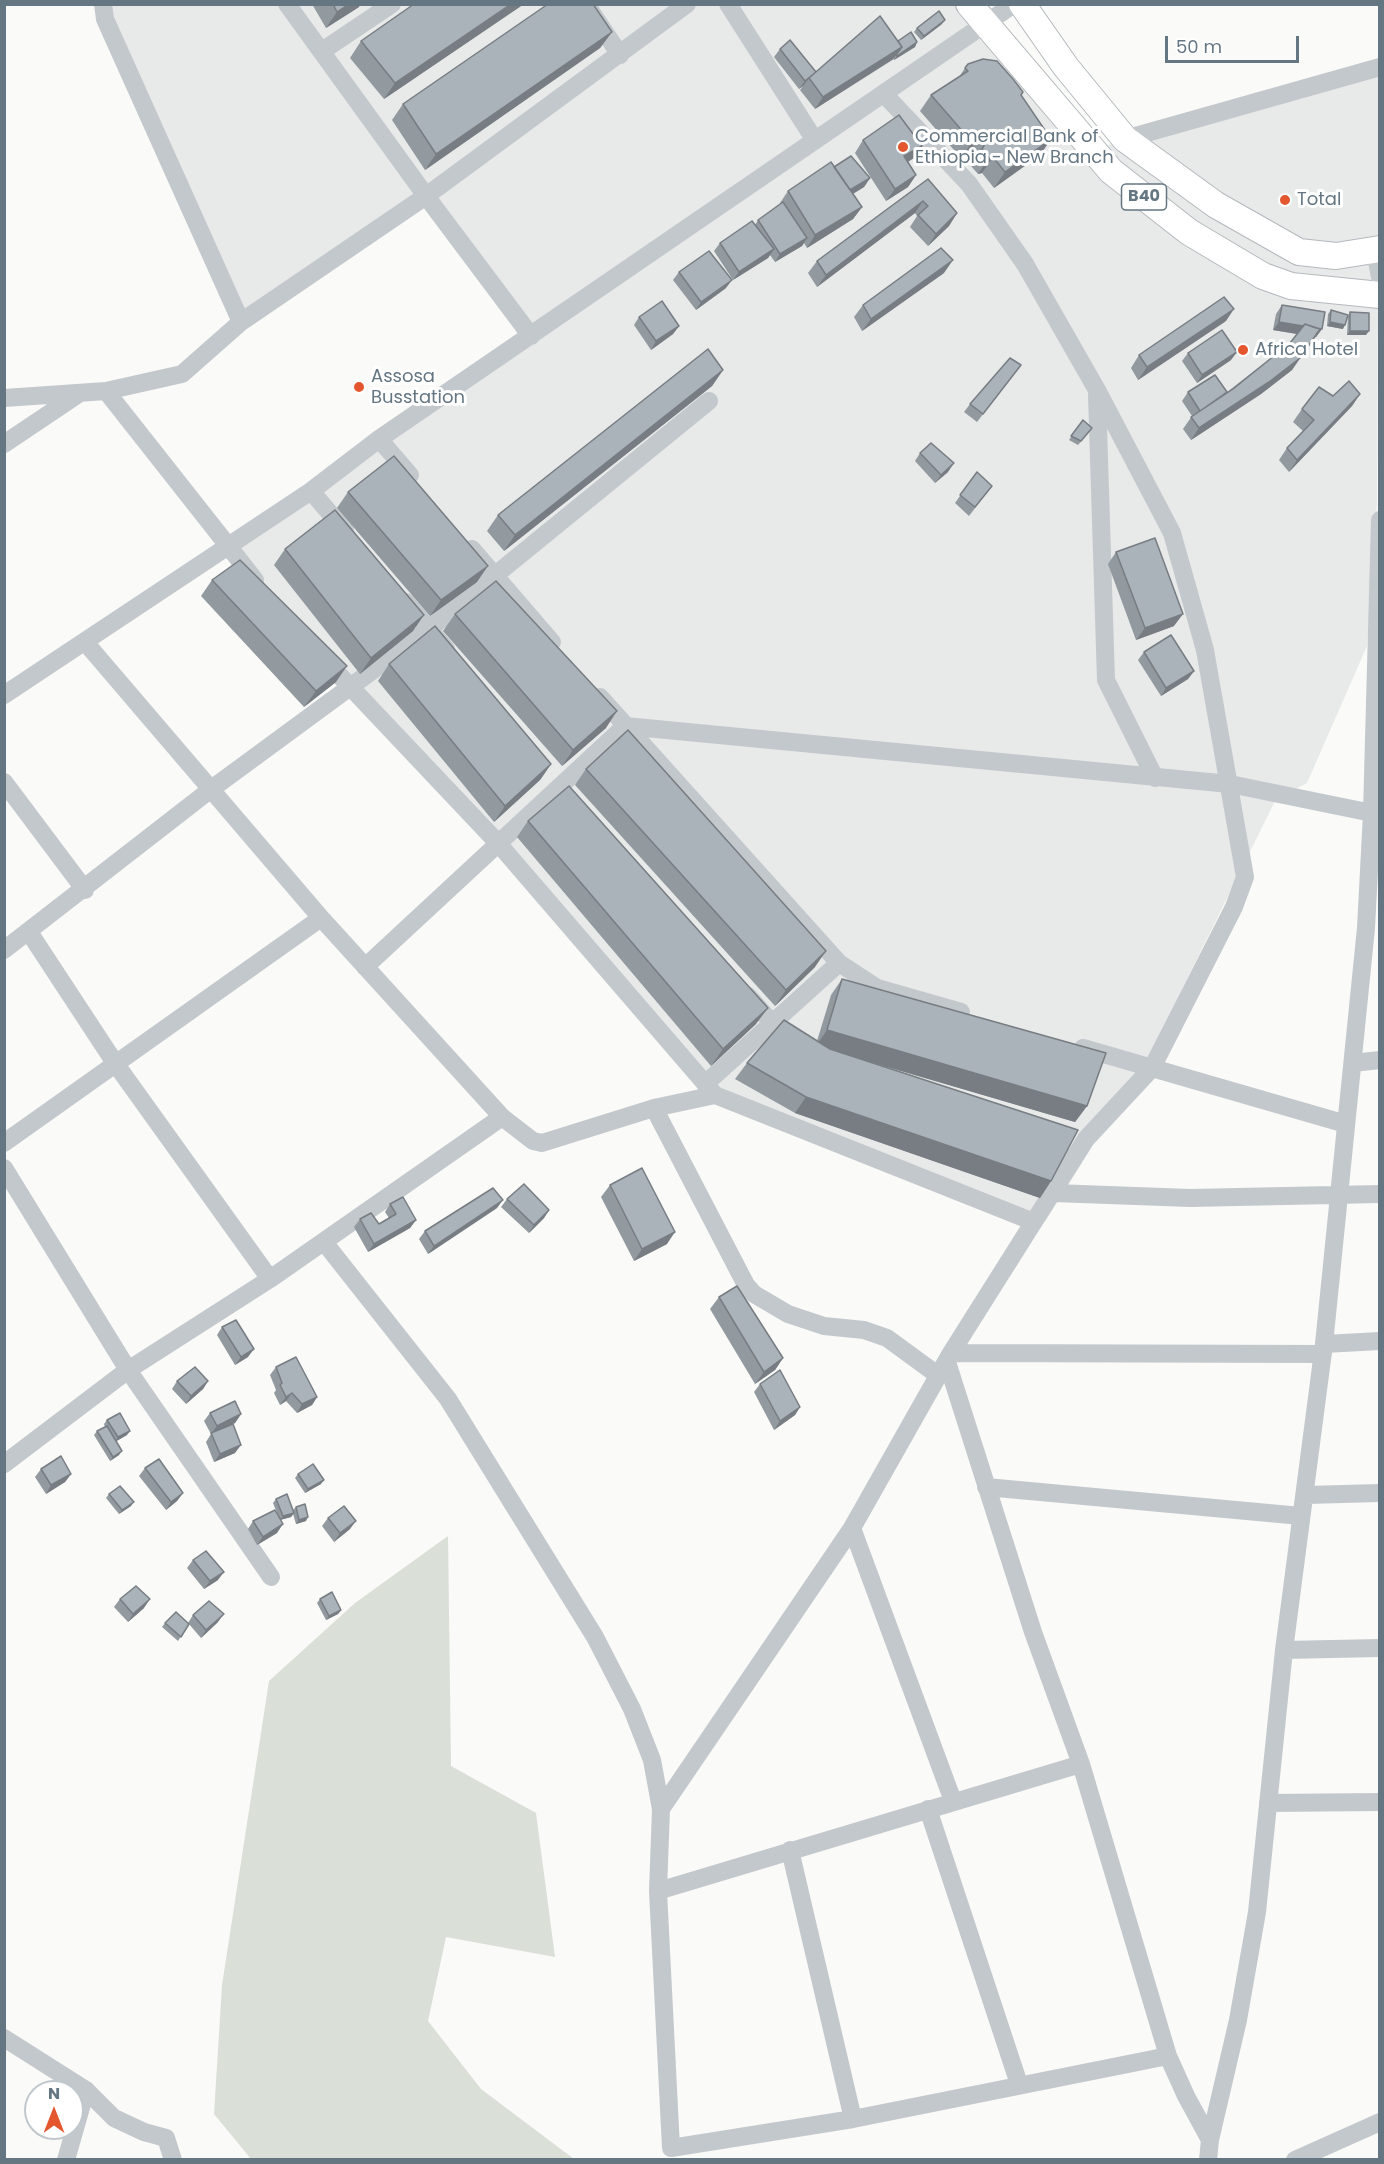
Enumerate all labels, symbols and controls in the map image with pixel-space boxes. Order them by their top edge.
scale bar [1168,24,1302,62]
text: 50 m [1176,34,1222,59]
place label: Commercial Bank of Ethiopia - New Branch [915,126,1114,168]
marker: Commercial Bank of Ethiopia - New Branch [896,140,910,154]
road number: B40 [1122,184,1166,210]
place label: Total [1297,189,1341,211]
marker: Total [1278,193,1292,207]
place label: Africa Hotel [1255,339,1358,361]
marker: Africa Hotel [1236,343,1250,357]
place label: Assosa Busstation [371,366,465,409]
marker: Assosa Busstation [352,380,366,394]
north arrow [24,2080,84,2140]
text: N [48,2082,60,2105]

